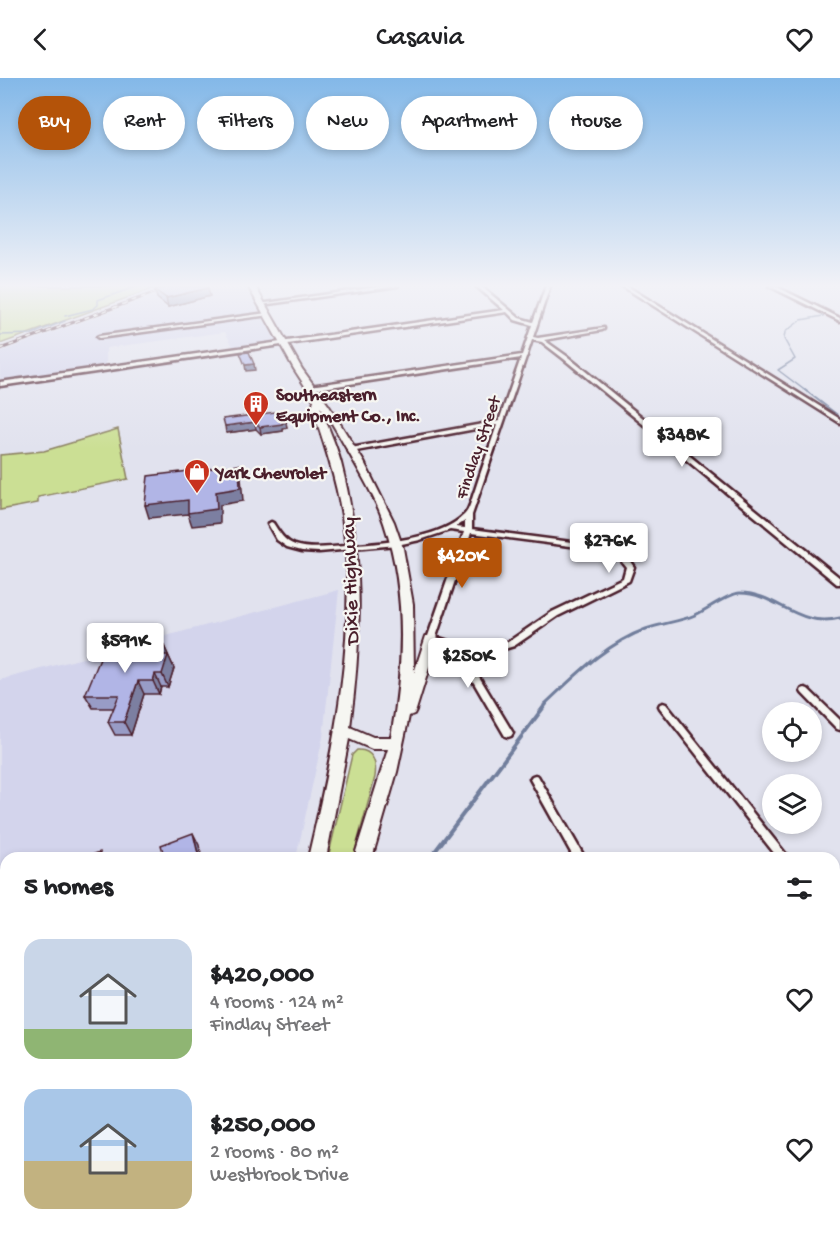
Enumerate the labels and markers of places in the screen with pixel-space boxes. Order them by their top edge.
place label: Southeastern Equipment Co., Inc. [276,386,421,428]
building icon: Southeastern Equipment Co., Inc. [241,389,271,427]
pin: $348K [640,417,724,468]
shop icon: Yark Chevrolet [182,457,212,495]
place label: Yark Chevrolet [214,464,328,485]
pin: $276K [567,523,651,574]
pin: $420K [420,538,504,589]
pin: $591K [83,623,167,674]
pin: $250K [426,638,510,689]

